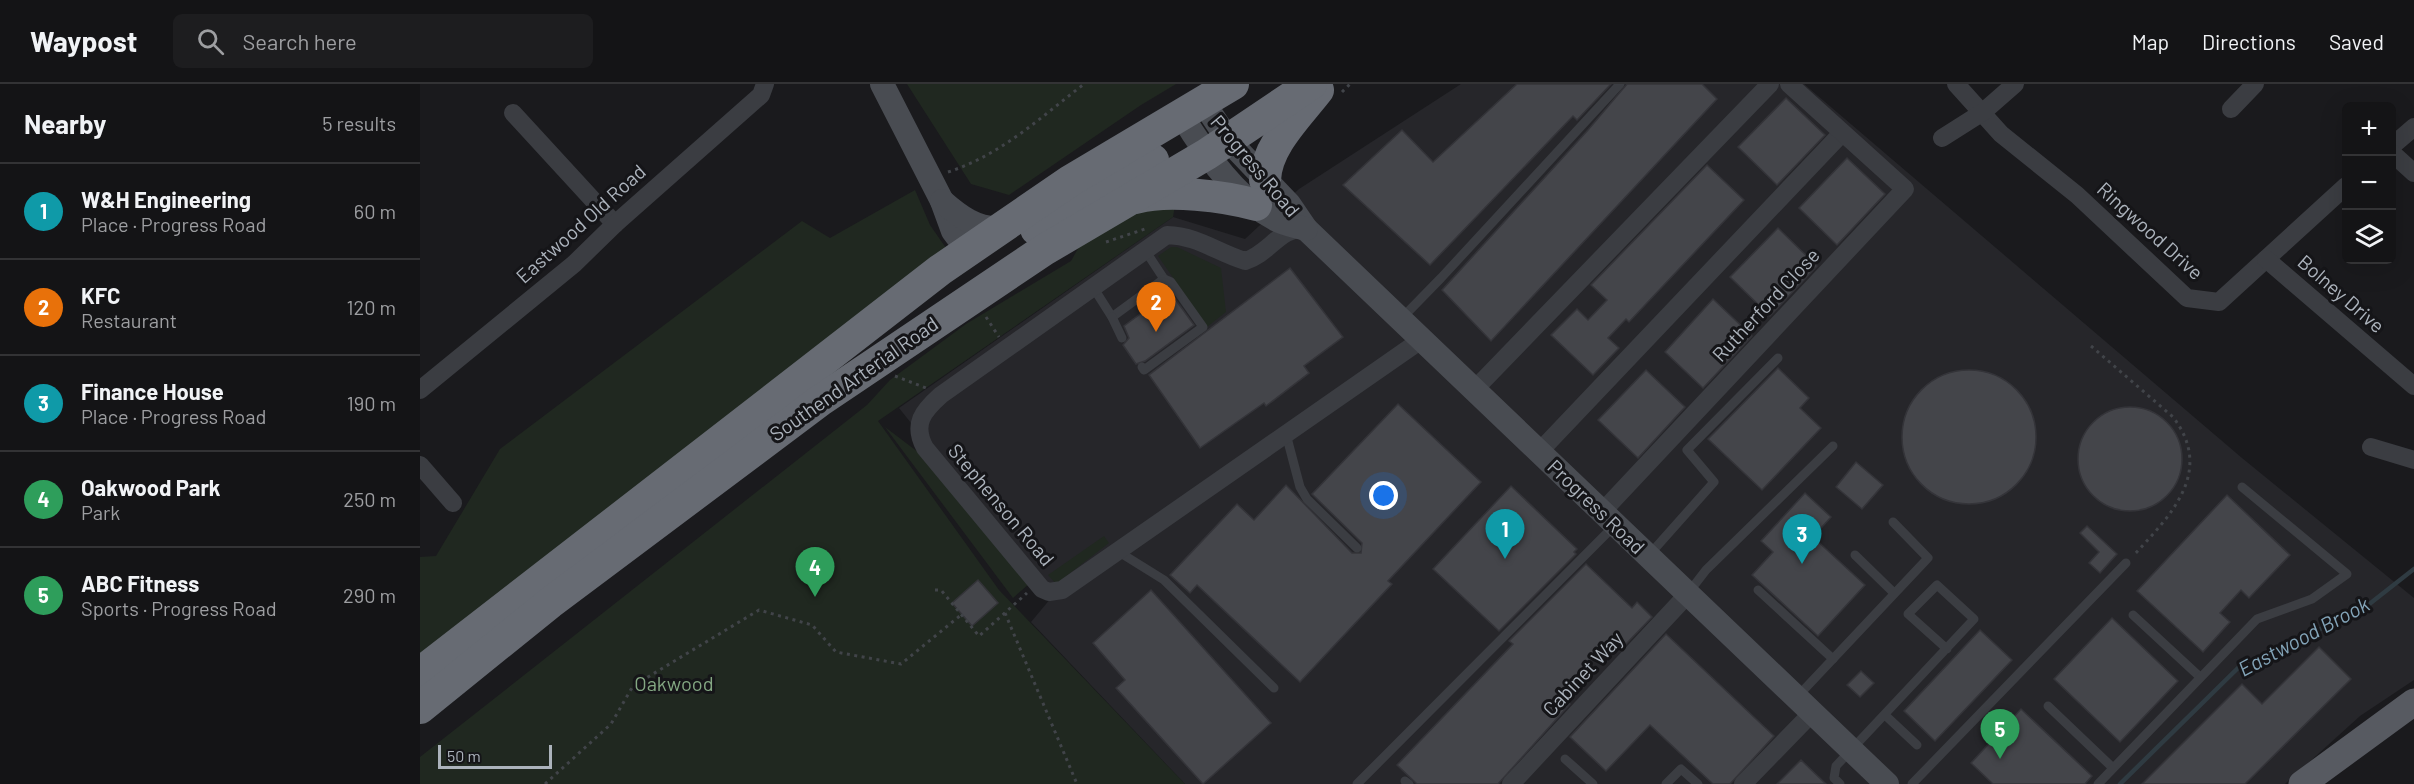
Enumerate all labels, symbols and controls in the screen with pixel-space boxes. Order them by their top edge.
search box [173,14,593,68]
text: Waypost [30,24,137,58]
icon: search [194,25,227,58]
text: Search here [242,28,357,54]
text: Map [2132,29,2169,54]
text: Directions [2202,29,2296,54]
text: Saved [2329,29,2384,54]
map controls [2342,102,2396,264]
button: + [2342,102,2396,156]
text: Nearby [24,108,106,139]
street label: Progress Road [1206,110,1305,221]
text: 5 results [322,111,396,135]
button: − [2342,156,2396,210]
street label: Eastwood Old Road [511,159,650,288]
street label: Ringwood Drive [2093,176,2209,284]
text: W&H Engineering [81,186,251,212]
text: 1 [40,199,47,223]
text: 60 m [354,199,396,223]
button: layers [2342,210,2396,264]
text: Place · Progress Road [81,212,266,236]
street label: Rutherford Close [1707,243,1824,366]
street label: Bolney Drive [2293,249,2390,337]
text: KFC [81,282,120,308]
pin: 2 [1136,282,1176,332]
text: 2 [38,295,49,319]
text: 120 m [346,295,396,319]
text: Restaurant [81,308,177,332]
street label: Southend Arterial Road [765,311,942,445]
text: Finance House [81,378,224,404]
text: 3 [38,391,49,415]
text: 190 m [347,391,396,415]
text: Place · Progress Road [81,404,266,428]
street label: Stephenson Road [944,438,1060,570]
street label: Progress Road [1543,454,1650,558]
text: Oakwood Park [81,474,221,500]
your location [1369,481,1398,510]
text: 4 [37,487,50,511]
text: 250 m [343,487,396,511]
text: Park [81,500,120,524]
pin: 1 [1486,510,1524,559]
pin: 3 [1782,514,1822,564]
pin: 4 [796,548,834,597]
text: ABC Fitness [81,570,199,596]
text: 5 [38,583,49,607]
text: 290 m [343,583,396,607]
water label: Eastwood Brook [2233,590,2374,681]
text: Sports · Progress Road [81,596,277,620]
street label: Cabinet Way [1537,626,1627,720]
park label: Oakwood [634,671,714,695]
pin: 5 [1980,710,2020,759]
scale bar [438,742,552,770]
text: 50 m [447,746,481,765]

